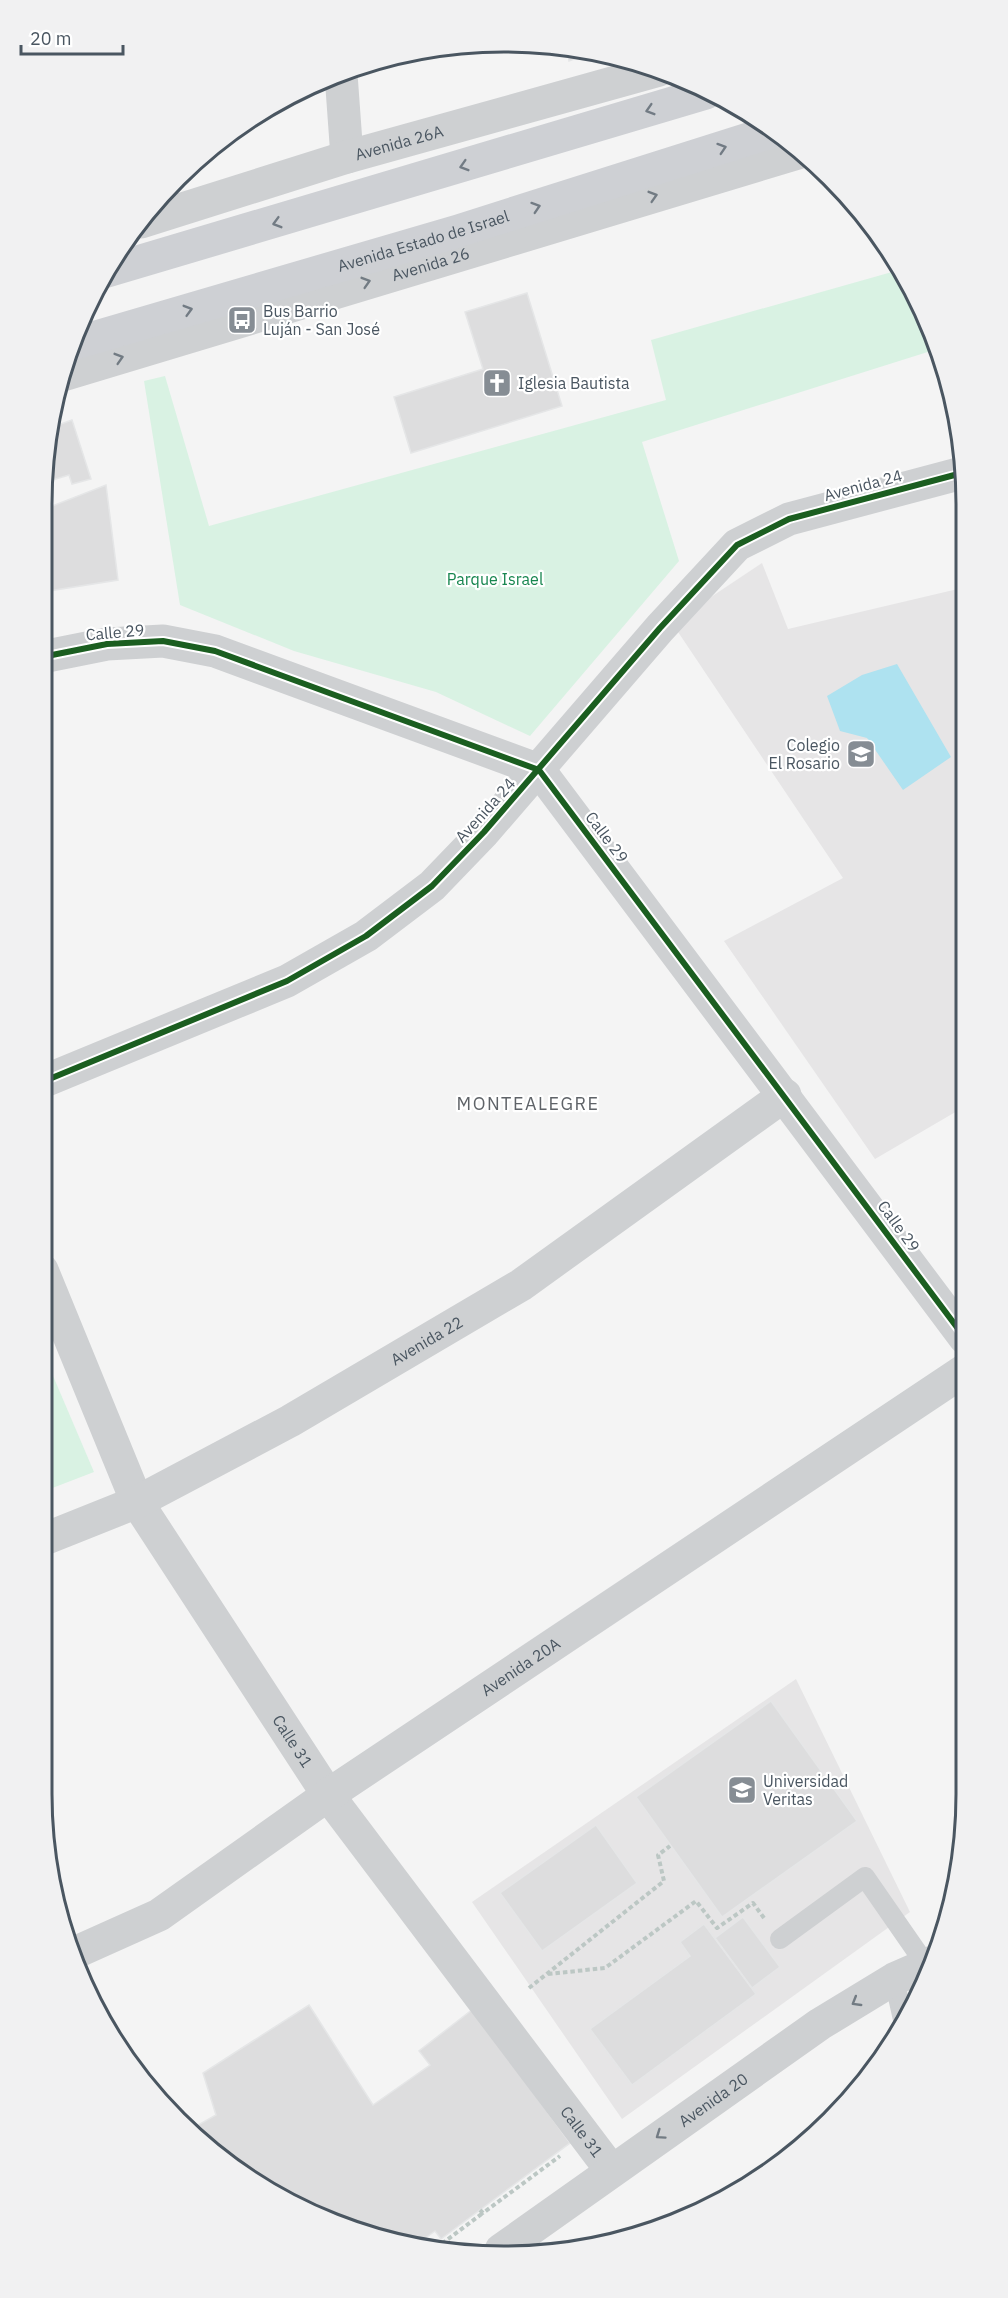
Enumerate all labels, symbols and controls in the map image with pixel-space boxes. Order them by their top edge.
scale bar [21,18,123,56]
text: 20 m [30,27,72,50]
one-way arrow [645,103,656,115]
street label: Avenida 26A [353,121,445,164]
one-way arrow [716,142,727,155]
one-way arrow [459,159,470,171]
one-way arrow [648,191,658,203]
one-way arrow [530,201,541,214]
street label: Avenida Estado de Israel [335,206,511,276]
one-way arrow [272,215,282,228]
street label: Avenida 26 [389,243,472,285]
one-way arrow [360,277,371,289]
place label: Bus Barrio Luján - San José [263,301,380,339]
bus stop icon: Bus Barrio Luján - San José [226,304,258,336]
one-way arrow [183,305,193,317]
one-way arrow [113,352,124,365]
church icon: Iglesia Bautista [481,367,513,399]
place label: Iglesia Bautista [518,373,630,393]
street label: Avenida 24 [822,465,904,505]
park label: Parque Israel [447,569,543,589]
street label: Calle 29 [85,619,145,645]
place label: Colegio El Rosario [768,735,840,773]
school or university icon: Colegio El Rosario [845,738,877,770]
street label: Avenida 24 [451,773,519,847]
street label: Calle 29 [581,807,633,867]
district label: MONTEALEGRE [457,1092,599,1115]
street label: Calle 29 [874,1196,924,1256]
street label: Avenida 22 [387,1312,466,1370]
street label: Avenida 20A [477,1633,564,1700]
street label: Calle 31 [268,1711,317,1771]
place label: Universidad Veritas [763,1771,848,1809]
school or university icon: Universidad Veritas [726,1774,758,1806]
one-way arrow [852,1994,862,2006]
street label: Avenida 20 [675,2068,752,2131]
street label: Calle 31 [556,2102,608,2161]
one-way arrow [656,2128,667,2139]

